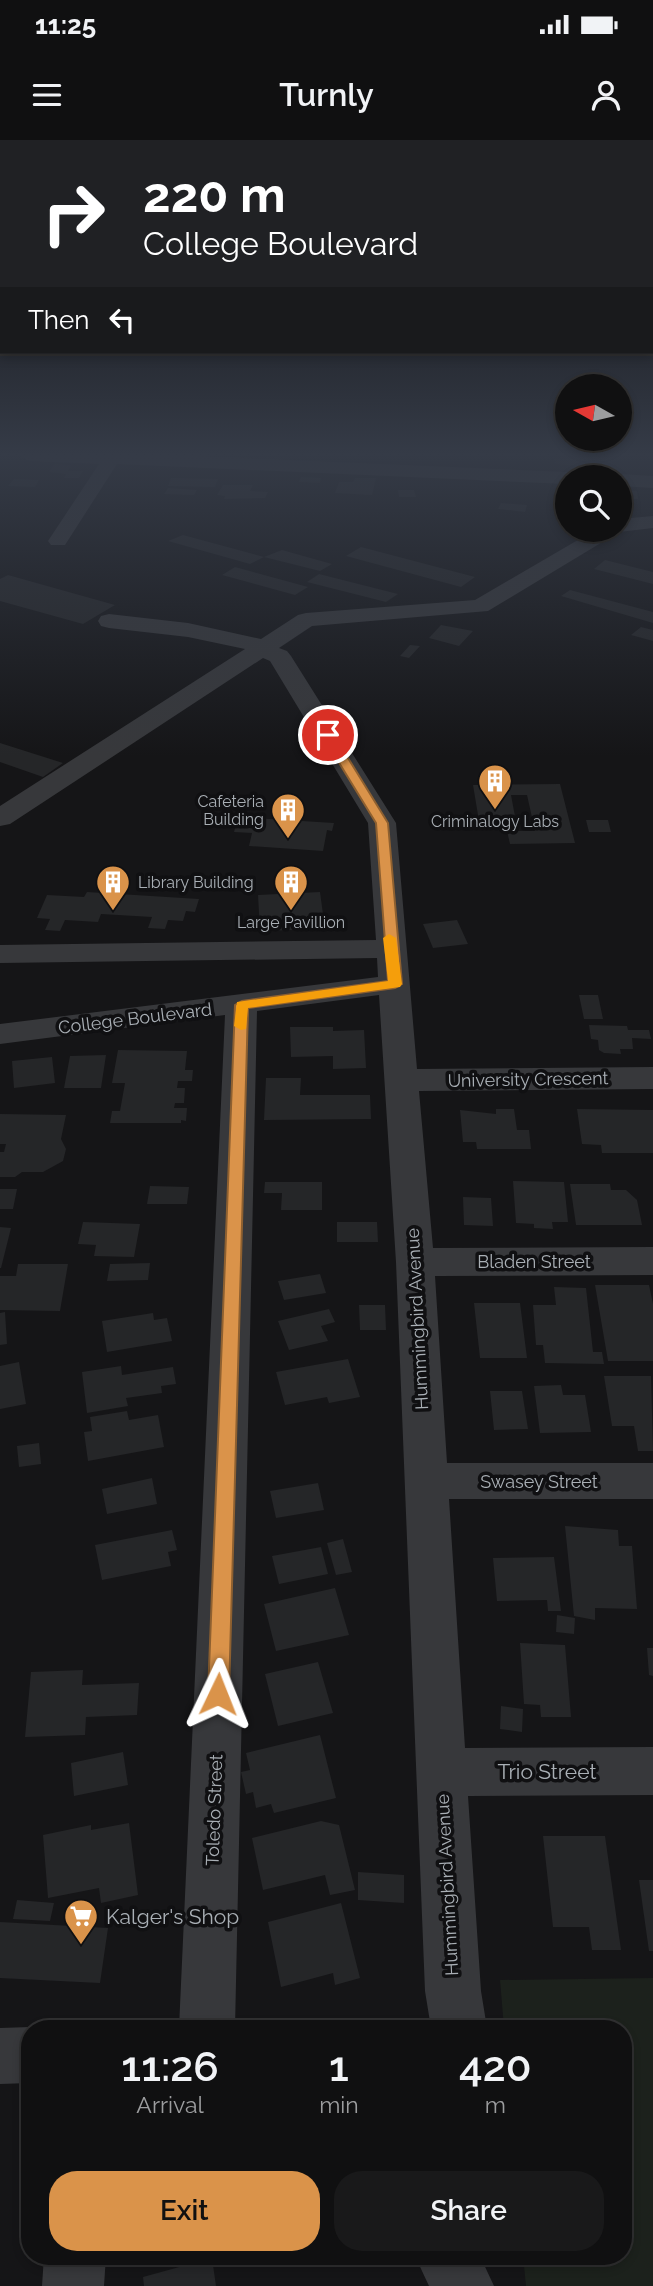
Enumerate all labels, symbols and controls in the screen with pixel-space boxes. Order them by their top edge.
text: 11:25 [35,10,96,40]
icon: menu [28,76,66,114]
text: Turnly [279,76,374,113]
icon: person [587,76,625,114]
text: 220 m [143,166,286,223]
icon: right [28,168,119,259]
text: College Boulevard [143,225,418,262]
icon: left [103,301,141,339]
text: Then [28,305,89,335]
north arrow [555,374,632,452]
map controls [555,374,632,542]
button: search [555,465,632,542]
pin [298,705,358,765]
icon: arrive [309,716,347,754]
building icon: Criminalogy Labs [476,762,514,811]
building icon: Cafeteria Building [269,791,307,840]
place label: Cafeteria Building [198,792,264,829]
place label: Criminalogy Labs [431,812,559,831]
building icon: Library Building [94,863,132,912]
building icon: Large Pavillion [272,863,310,912]
place label: Library Building [138,873,254,892]
place label: Large Pavillion [237,913,345,932]
street label: College Boulevard [57,998,213,1038]
street label: University Crescent [447,1067,609,1091]
street label: Hummingbird Avenue [402,1227,432,1410]
street label: Bladen Street [477,1251,591,1272]
street label: Swasey Street [480,1471,598,1492]
position arrow [181,1657,255,1731]
street label: Toledo Street [202,1754,226,1866]
street label: Trio Street [498,1759,596,1784]
street label: Hummingbird Avenue [432,1793,462,1976]
supermarket icon: Kalger's Shop [62,1897,100,1946]
place label: Kalger's Shop [106,1904,239,1929]
text: 11:26 [121,2042,219,2091]
text: 1 [329,2042,349,2091]
text: 420 [459,2042,532,2091]
text: Arrival [136,2091,204,2118]
text: min [319,2091,359,2118]
text: m [485,2091,506,2118]
button: Exit [49,2171,320,2251]
button: Share [334,2171,604,2251]

